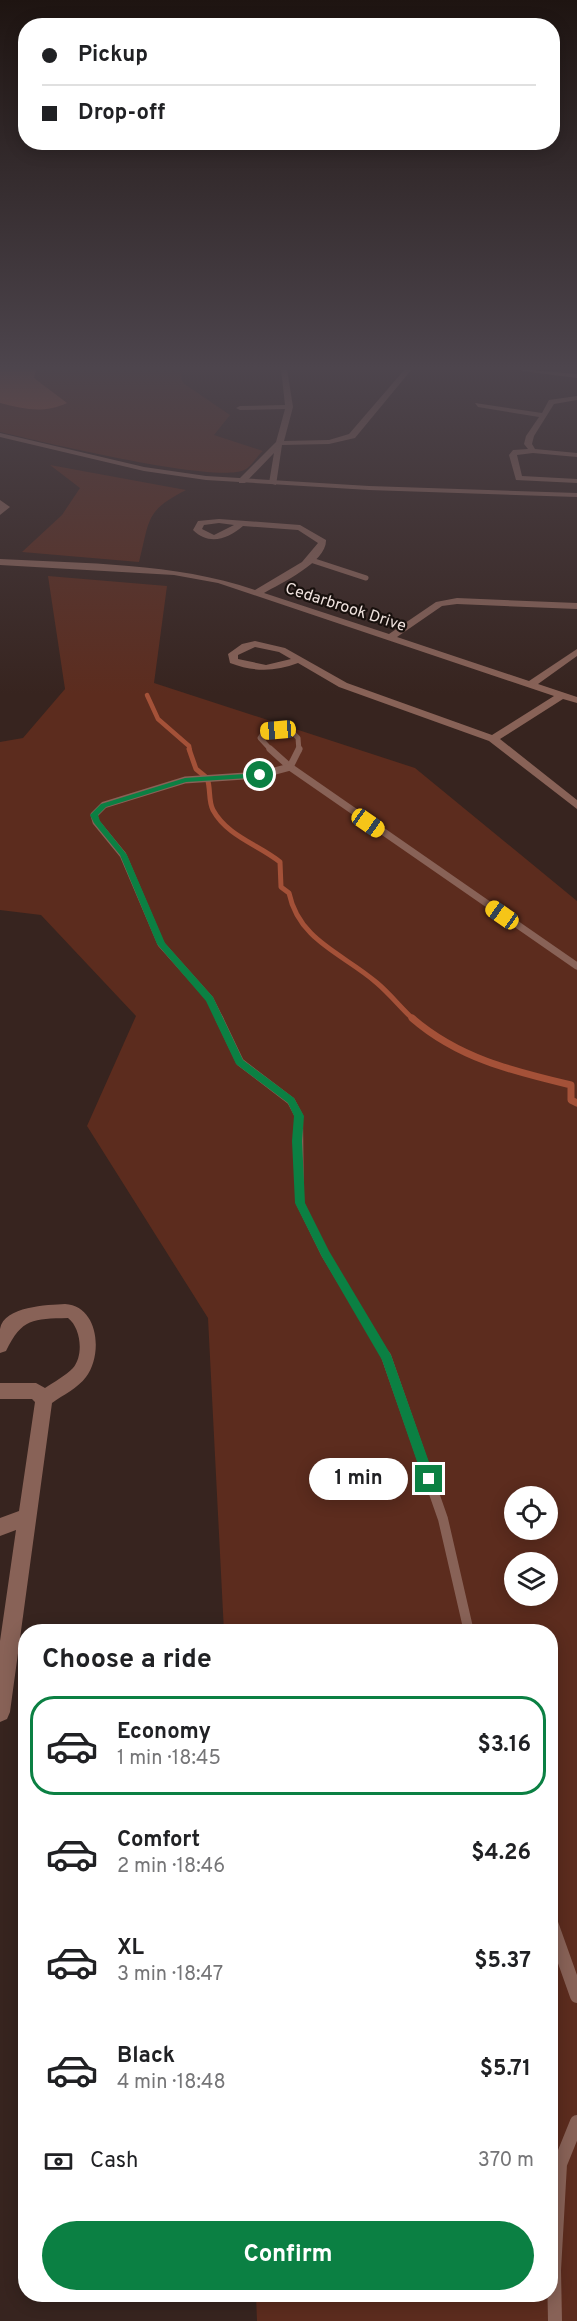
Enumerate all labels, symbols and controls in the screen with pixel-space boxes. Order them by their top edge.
text: Pickup [78,42,148,69]
text: Drop-off [78,100,165,127]
street label: Cedarbrook Drive [282,579,408,637]
car [259,719,297,741]
route start [246,761,273,788]
car [348,805,388,841]
car [482,897,522,933]
callout: 1 min [309,1458,408,1500]
route end [415,1465,442,1492]
text: 1 min [334,1466,383,1492]
map controls [504,1486,558,1606]
button: locate [504,1486,558,1540]
button: layers [504,1552,558,1606]
text: Choose a ride [42,1643,212,1677]
icon: car [45,1719,99,1773]
text: Economy [117,1719,211,1746]
text: $3.16 [477,1732,531,1759]
text: 1 min · 18:45 [117,1746,221,1772]
icon: car [45,1827,99,1881]
text: Comfort [117,1827,200,1854]
text: $4.26 [471,1840,531,1867]
text: 2 min · 18:46 [117,1854,225,1880]
icon: car [45,1935,99,1989]
text: XL [117,1935,144,1962]
text: $5.37 [474,1948,531,1975]
text: 3 min · 18:47 [117,1962,223,1988]
icon: car [45,2043,99,2097]
text: Black [117,2043,175,2070]
text: $5.71 [480,2056,531,2083]
text: 4 min · 18:48 [117,2070,226,2096]
icon: cash [42,2145,75,2178]
text: Cash [90,2148,139,2175]
text: 370 m [478,2148,534,2174]
button: Confirm [42,2221,534,2290]

